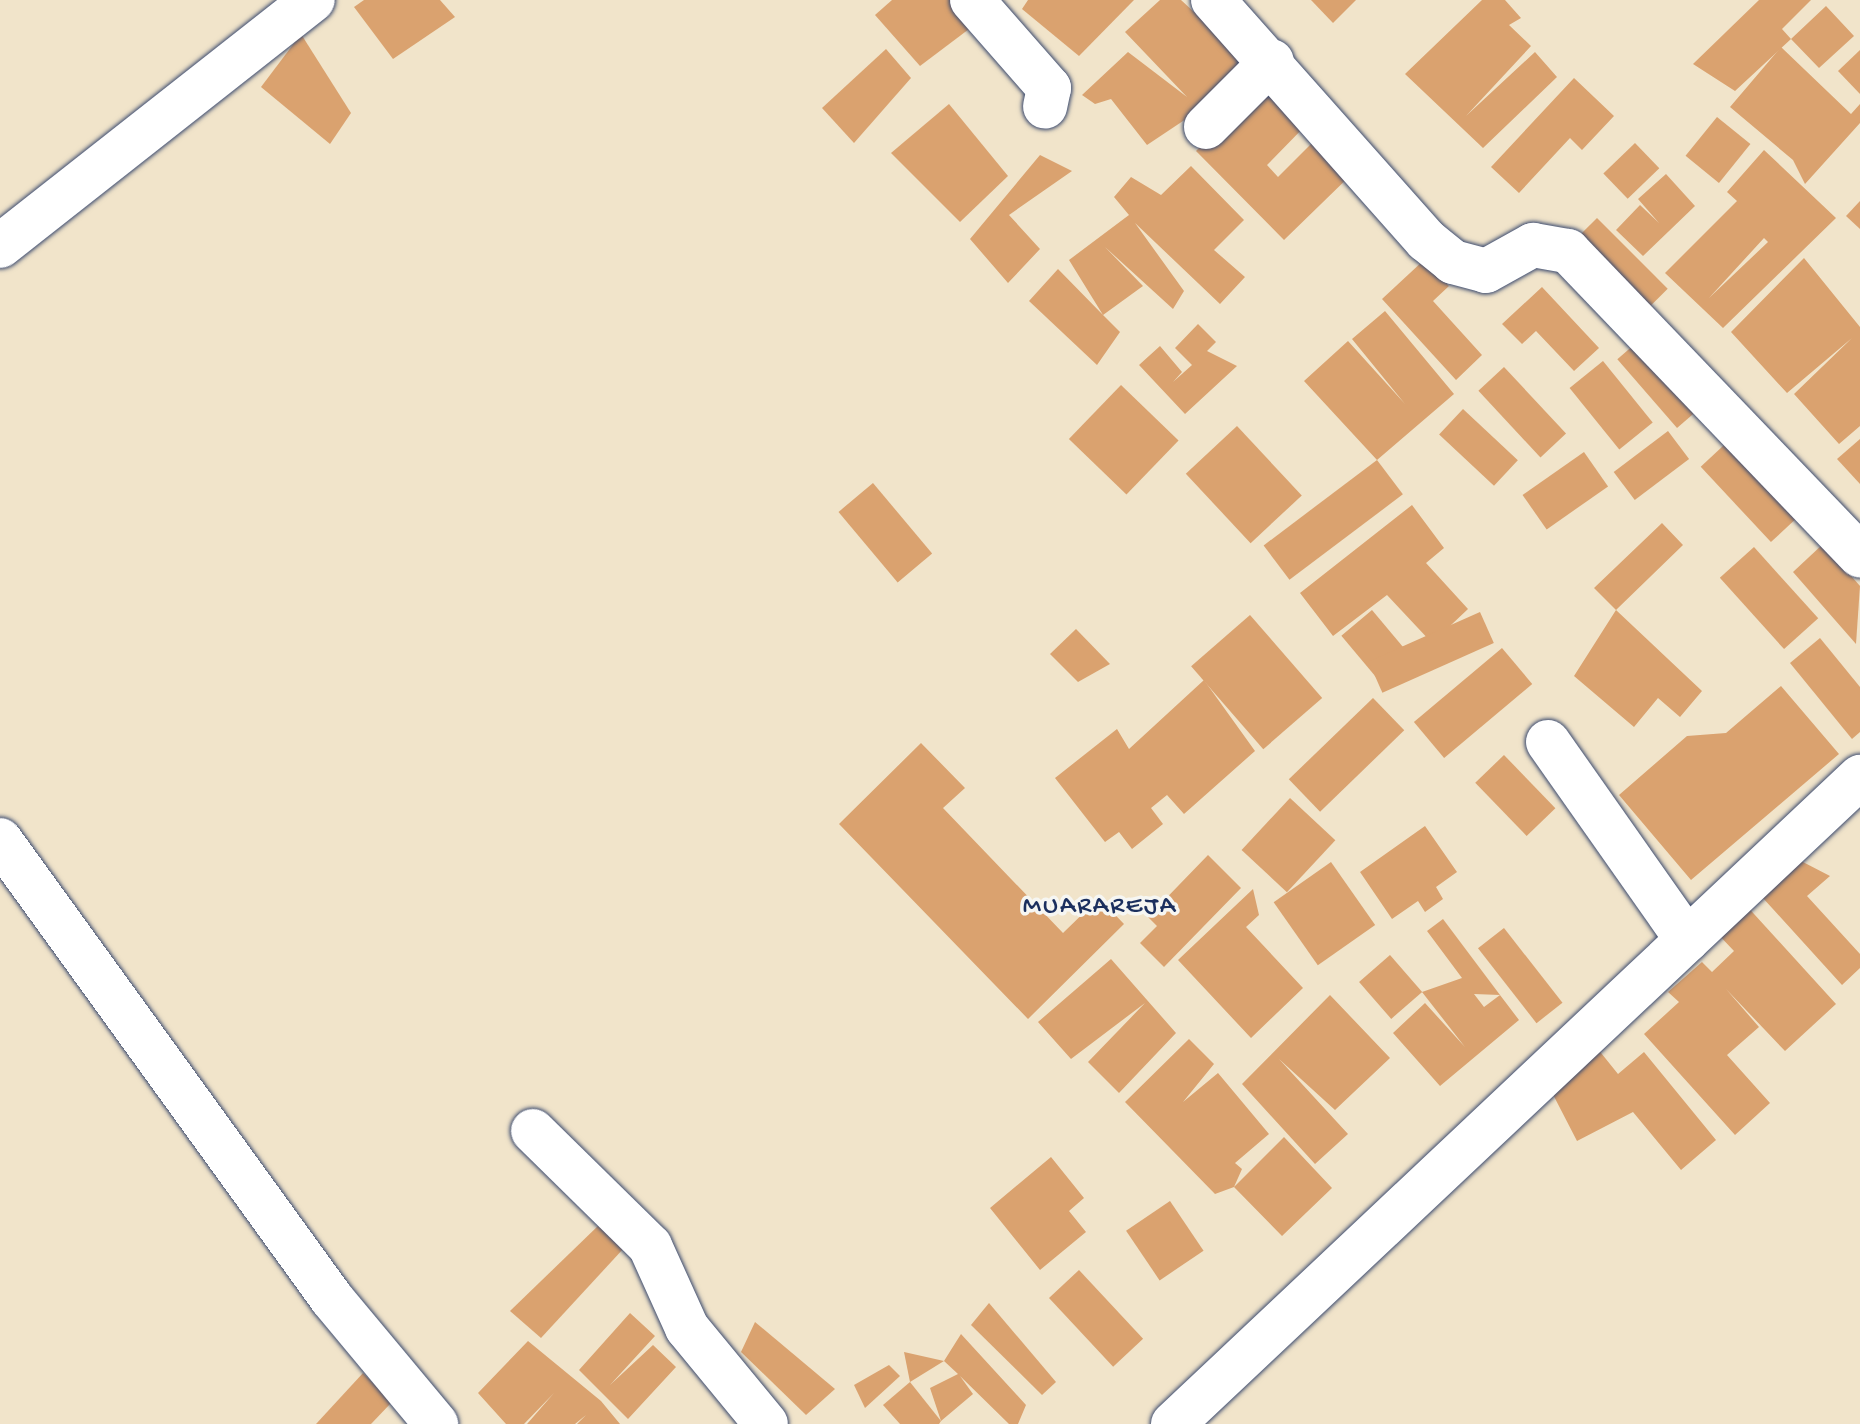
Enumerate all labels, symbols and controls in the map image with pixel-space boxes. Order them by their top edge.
district label: MUARAREJA [1023,892,1177,924]

